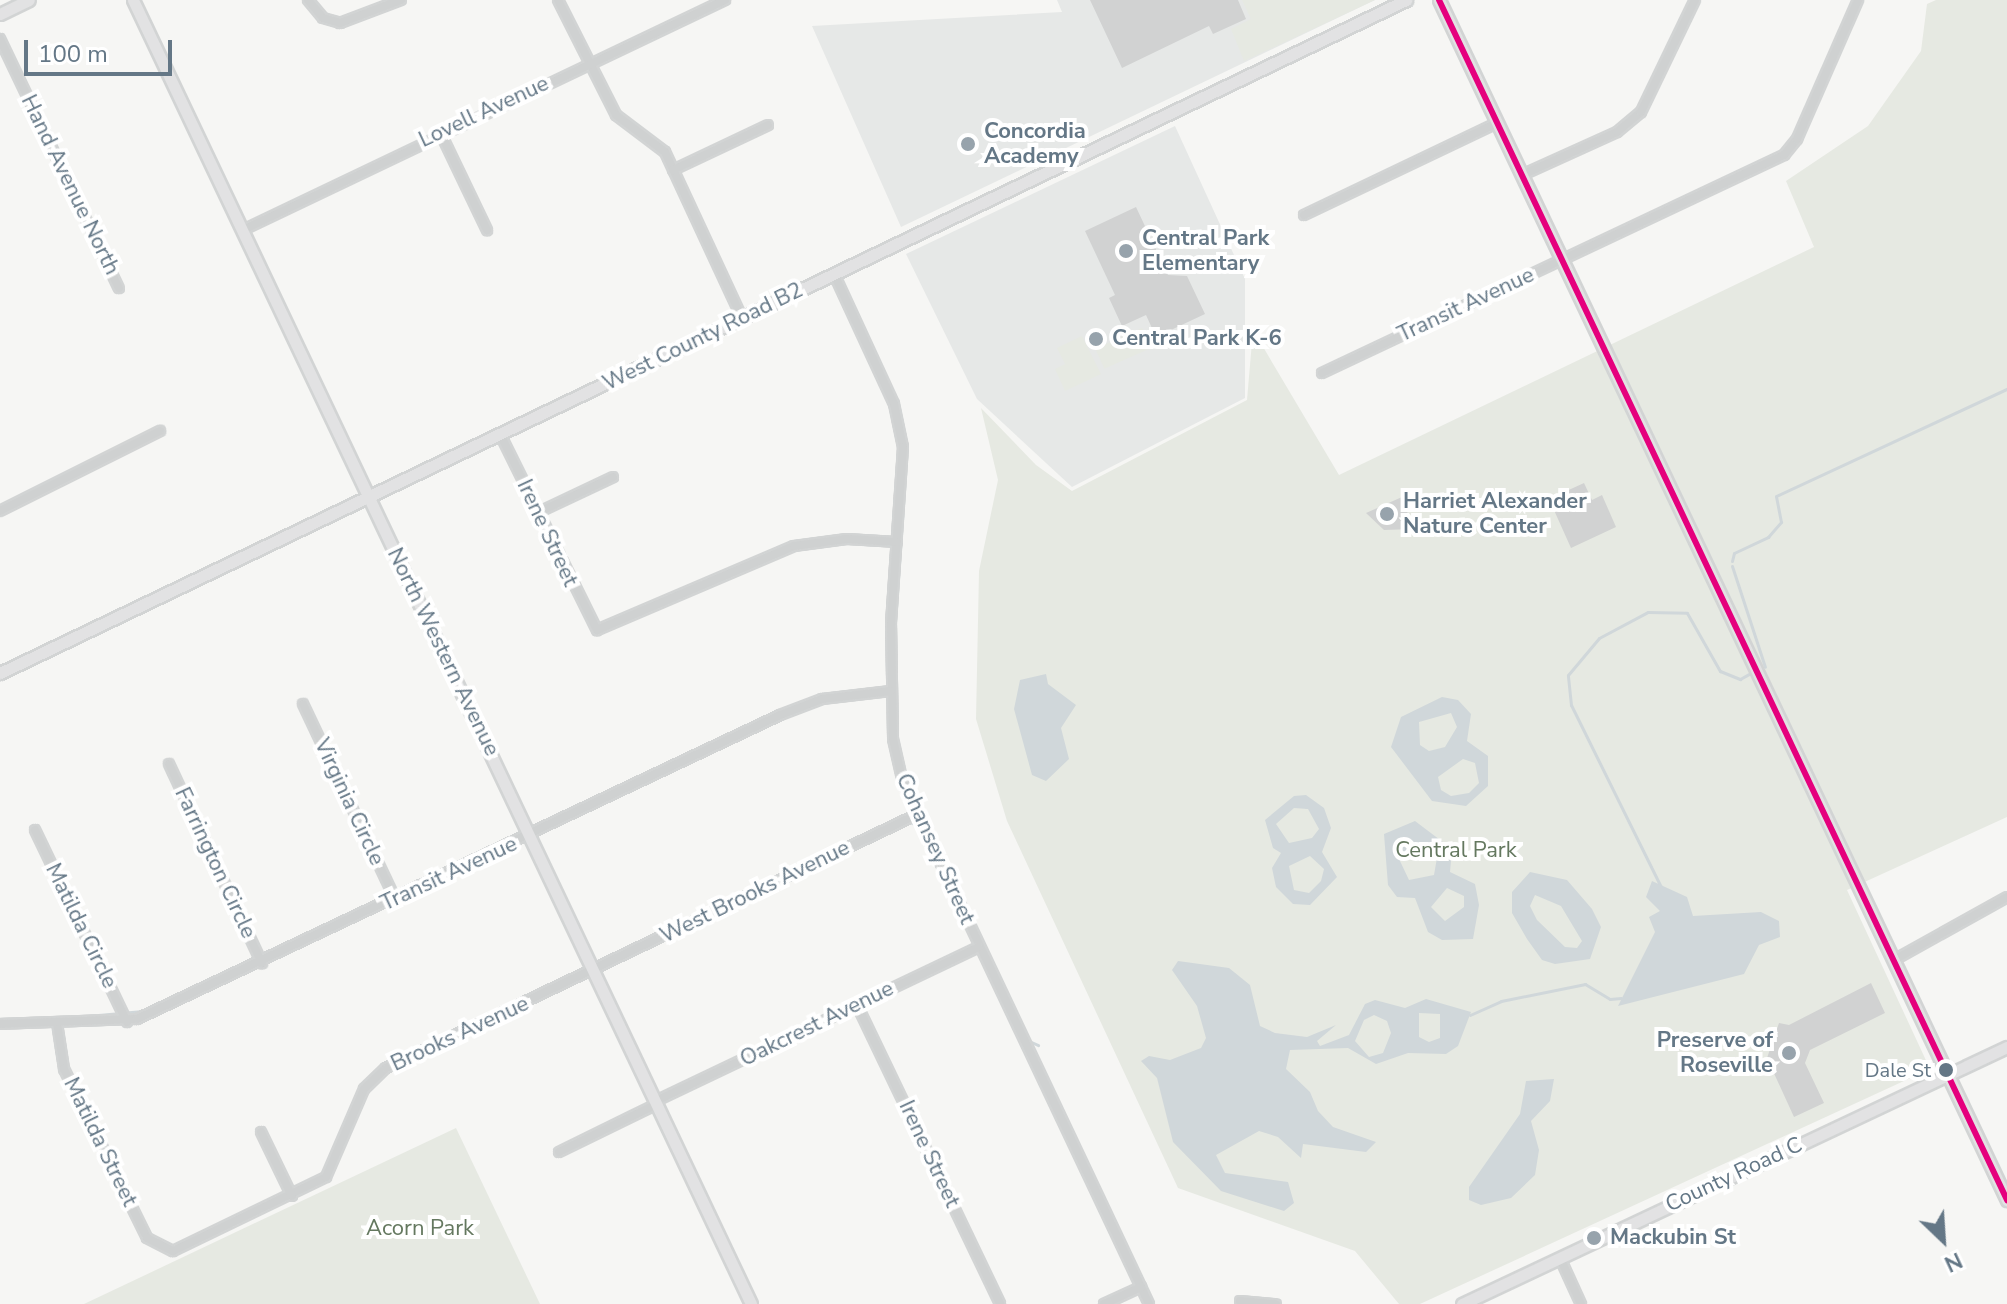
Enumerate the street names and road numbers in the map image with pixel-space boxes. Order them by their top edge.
street label: Lovell Avenue [415,70,553,154]
street label: Hand Avenue North [15,91,125,279]
street label: Transit Avenue [1394,262,1538,348]
street label: West County Road B2 [599,277,807,397]
street label: Irene Street [511,475,583,591]
street label: North Western Avenue [381,544,505,760]
street label: Virginia Circle [308,734,390,870]
street label: Cohansey Street [890,770,980,928]
street label: Farrington Circle [169,783,261,943]
street label: Transit Avenue [377,831,521,917]
street label: West Brooks Avenue [656,835,854,949]
street label: Matilda Circle [39,859,123,993]
street label: Oakcrest Avenue [736,975,898,1073]
street label: Brooks Avenue [387,991,533,1077]
street label: Matilda Street [57,1073,143,1211]
street label: Irene Street [893,1096,965,1212]
street label: County Road C [1662,1132,1806,1218]

